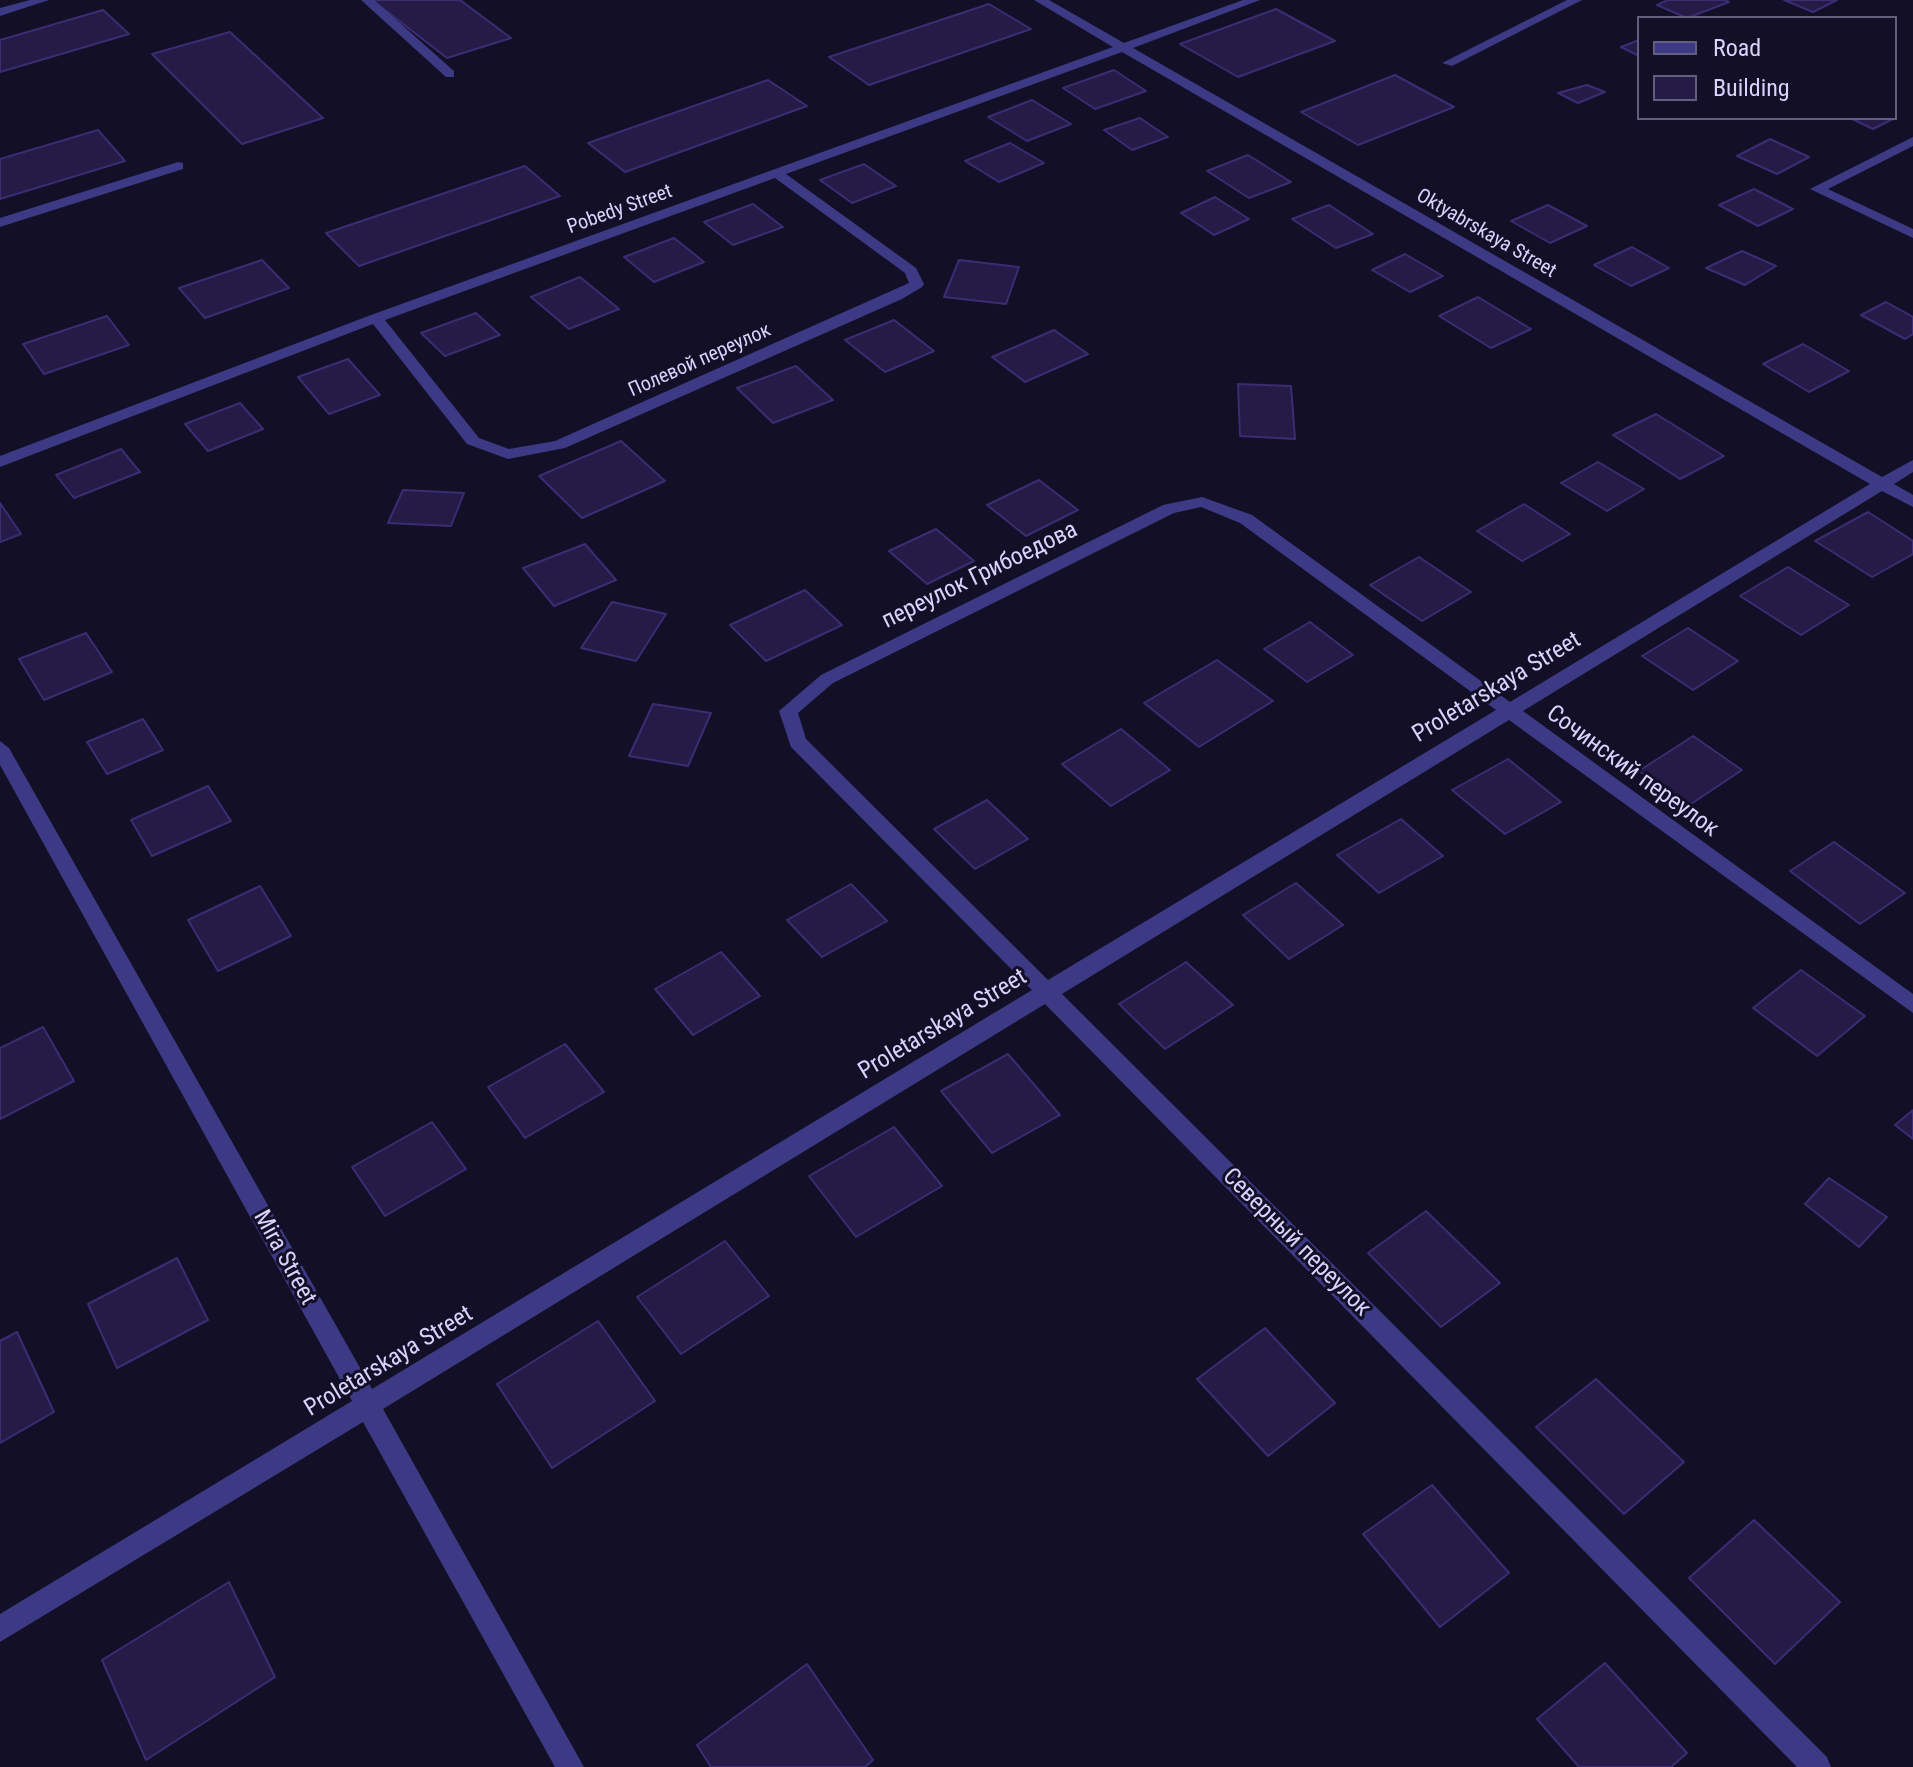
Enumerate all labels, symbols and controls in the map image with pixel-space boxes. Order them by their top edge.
legend [1637,16,1897,120]
text: Road [1713,34,1761,62]
text: Building [1713,74,1790,102]
street label: Pobedy Street [564,180,676,240]
street label: Oktyabrskaya Street [1412,184,1560,284]
street label: Полевой переулок [625,319,775,403]
street label: переулок Грибоедова [877,516,1083,636]
street label: Proletarskaya Street [1408,626,1586,750]
street label: Сочинский переулок [1540,700,1724,844]
street label: Proletarskaya Street [854,963,1032,1087]
street label: Северный переулок [1216,1163,1376,1323]
street label: Mira Street [246,1206,322,1310]
street label: Proletarskaya Street [300,1300,478,1424]

